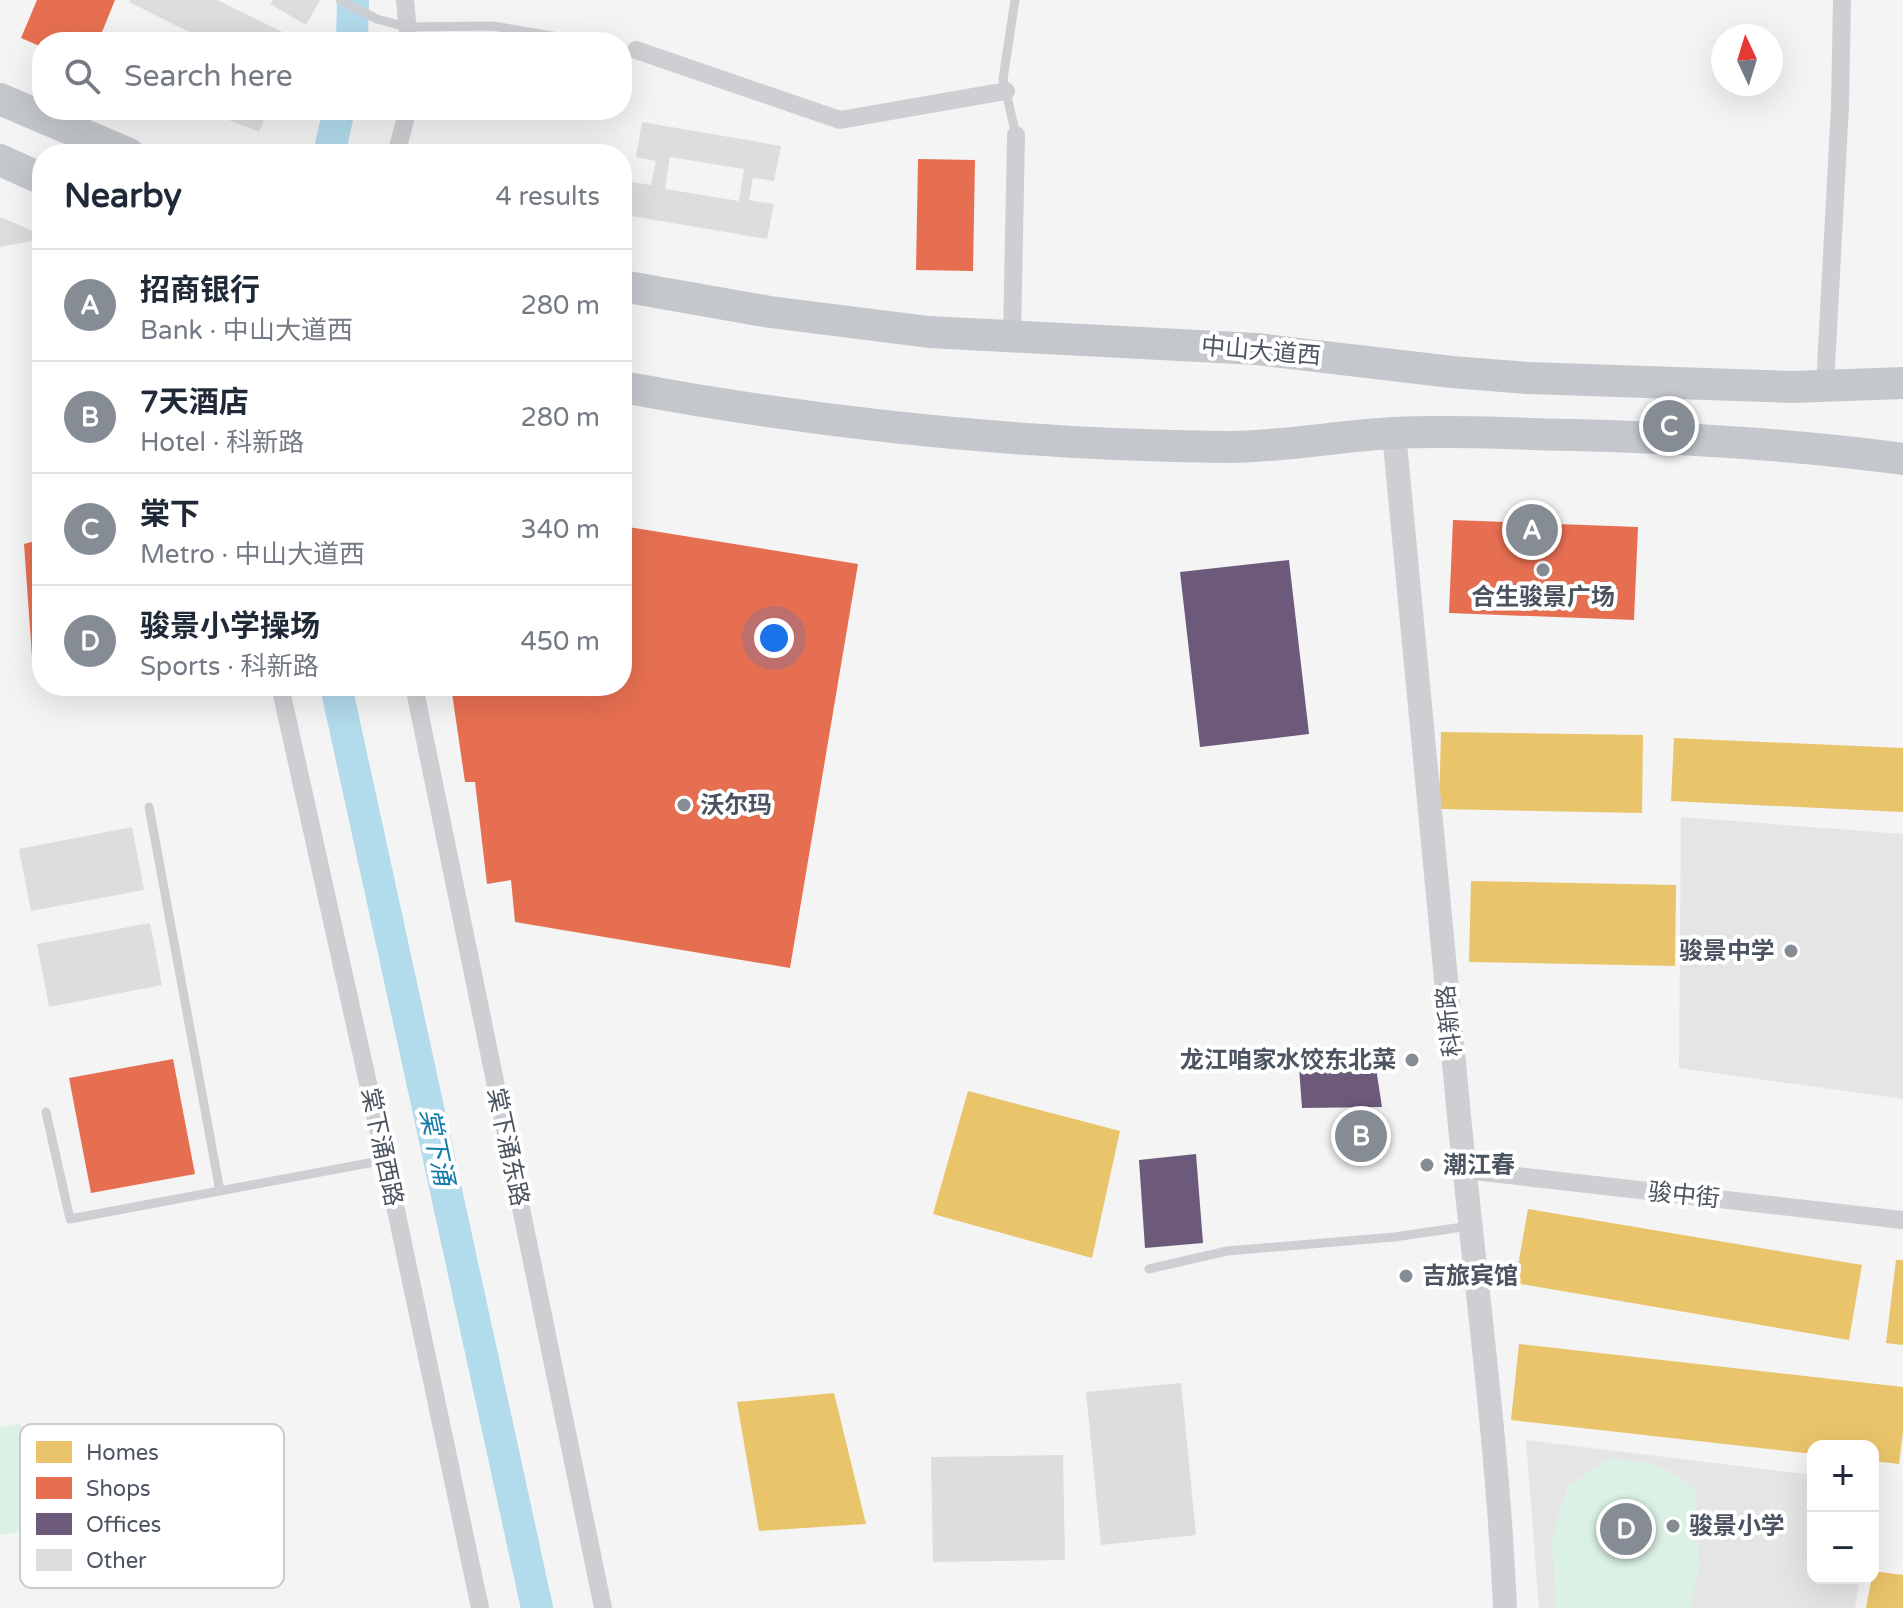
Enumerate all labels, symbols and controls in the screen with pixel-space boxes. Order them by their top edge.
north arrow [1711,24,1783,96]
search box [32,32,632,120]
icon: search [60,54,104,98]
text: Search here [124,58,293,95]
text: Nearby [64,176,182,217]
text: 4 results [495,181,600,212]
text: 招商银行 [140,272,260,309]
text: A [80,290,100,321]
text: 280 m [520,290,600,321]
text: Bank · 中山大道西 [140,315,353,346]
street label: 中山大道西 [1200,332,1322,371]
text: 7天酒店 [140,384,249,421]
pin: C [1643,396,1695,456]
text: B [81,402,99,433]
text: 280 m [520,402,600,433]
text: Hotel · 科新路 [140,427,304,458]
text: 棠下 [140,496,200,533]
pin: A [1506,500,1558,560]
text: C [81,514,99,545]
text: 340 m [520,514,600,545]
text: Metro · 中山大道西 [140,539,365,570]
marker: 合生骏景广场 [1534,561,1552,579]
place label: 合生骏景广场 [1471,583,1615,612]
text: 骏景小学操场 [140,608,320,645]
your location [754,618,794,658]
text: D [80,626,100,657]
text: 450 m [520,626,600,657]
text: Sports · 科新路 [140,651,319,682]
place label: 沃尔玛 [700,791,772,820]
marker: 沃尔玛 [675,796,693,814]
place label: 骏景中学 [1679,937,1775,966]
marker: 骏景中学 [1782,942,1800,960]
street label: 科新路 [1431,984,1468,1058]
place label: 龙江咱家水饺东北菜 [1180,1046,1396,1075]
marker: 龙江咱家水饺东北菜 [1403,1051,1421,1069]
street label: 棠下涌西路 [355,1085,408,1209]
street label: 棠下涌东路 [481,1085,534,1209]
water label: 棠下涌 [413,1106,460,1191]
pin: B [1335,1106,1387,1166]
place label: 潮江春 [1443,1151,1515,1180]
marker: 潮江春 [1418,1156,1436,1174]
street label: 骏中街 [1647,1177,1721,1214]
place label: 吉旅宾馆 [1422,1262,1518,1291]
marker: 吉旅宾馆 [1397,1267,1415,1285]
legend [20,1424,284,1588]
text: Homes [86,1440,159,1466]
map controls [1807,1440,1879,1584]
button: + [1807,1440,1879,1512]
text: Shops [86,1476,151,1502]
pin: D [1600,1499,1652,1559]
text: Offices [86,1512,161,1538]
place label: 骏景小学 [1689,1512,1785,1541]
button: − [1807,1512,1879,1584]
marker: 骏景小学 [1664,1517,1682,1535]
text: Other [86,1548,147,1574]

